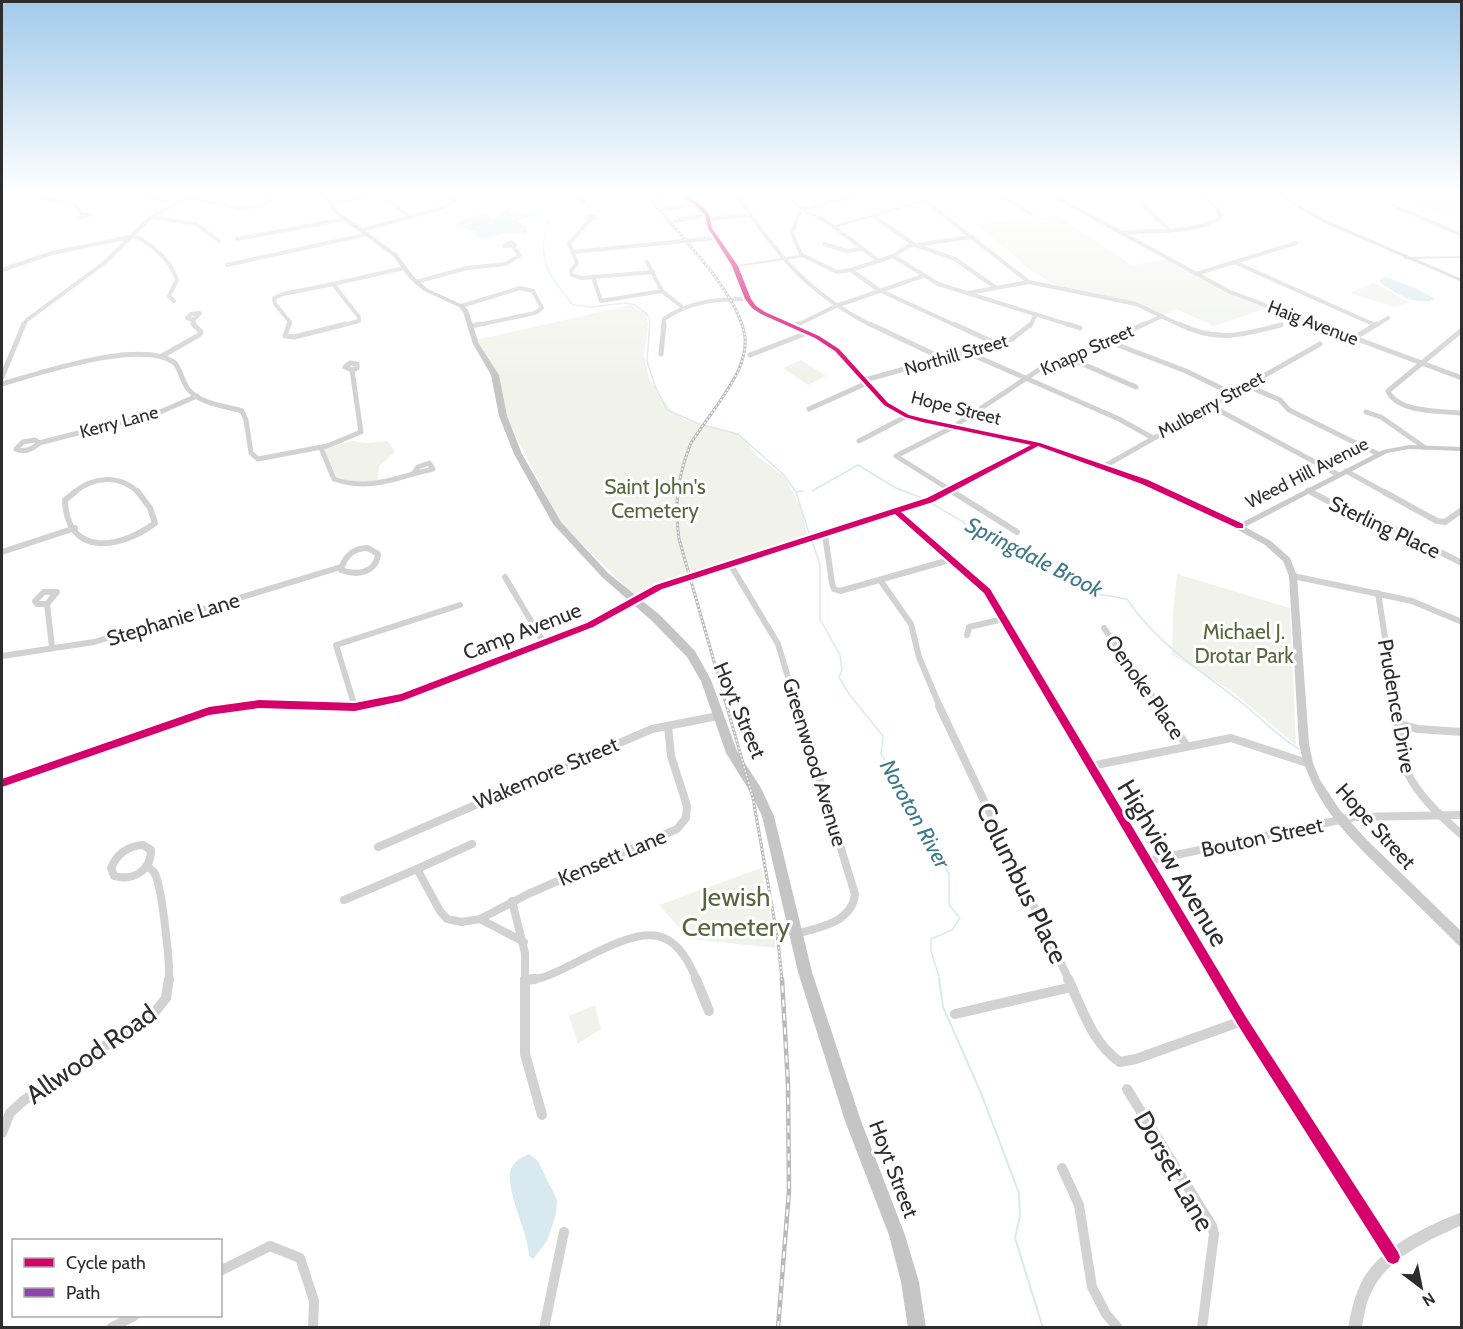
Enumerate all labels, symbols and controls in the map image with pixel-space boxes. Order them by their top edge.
street label: Haig Avenue [1265,296,1361,350]
street label: Knapp Street [1037,320,1137,380]
street label: Northill Street [902,330,1010,380]
street label: Mulberry Street [1154,367,1268,443]
street label: Hope Street [909,386,1003,430]
street label: Kerry Lane [77,401,161,443]
street label: Weed Hill Avenue [1242,433,1372,513]
park label: Saint John's Cemetery [604,474,706,523]
street label: Sterling Place [1325,490,1445,564]
water label: Springdale Brook [961,511,1107,603]
street label: Stephanie Lane [104,587,243,651]
street label: Camp Avenue [459,597,585,665]
park label: Michael J. Drotar Park [1194,619,1294,668]
street label: Oenoke Place [1100,630,1190,744]
street label: Prudence Drive [1373,637,1421,775]
street label: Hoyt Street [709,658,771,762]
street label: Greenwood Avenue [778,675,853,849]
street label: Wakemore Street [470,731,622,815]
water label: Noroton River [874,755,957,874]
street label: Highview Avenue [1111,774,1235,952]
street label: Hope Street [1331,778,1421,874]
street label: Columbus Place [969,797,1075,969]
street label: Bouton Street [1199,812,1325,862]
street label: Kensett Lane [554,823,670,891]
park label: Jewish Cemetery [682,881,790,943]
street label: Allwood Road [20,997,162,1111]
street label: Dorset Lane [1127,1105,1221,1237]
street label: Hoyt Street [864,1117,924,1221]
legend [12,1239,222,1317]
text: Cycle path [66,1252,146,1274]
north arrow [1391,1257,1451,1317]
text: Path [66,1282,100,1304]
text: N [1419,1288,1439,1310]

